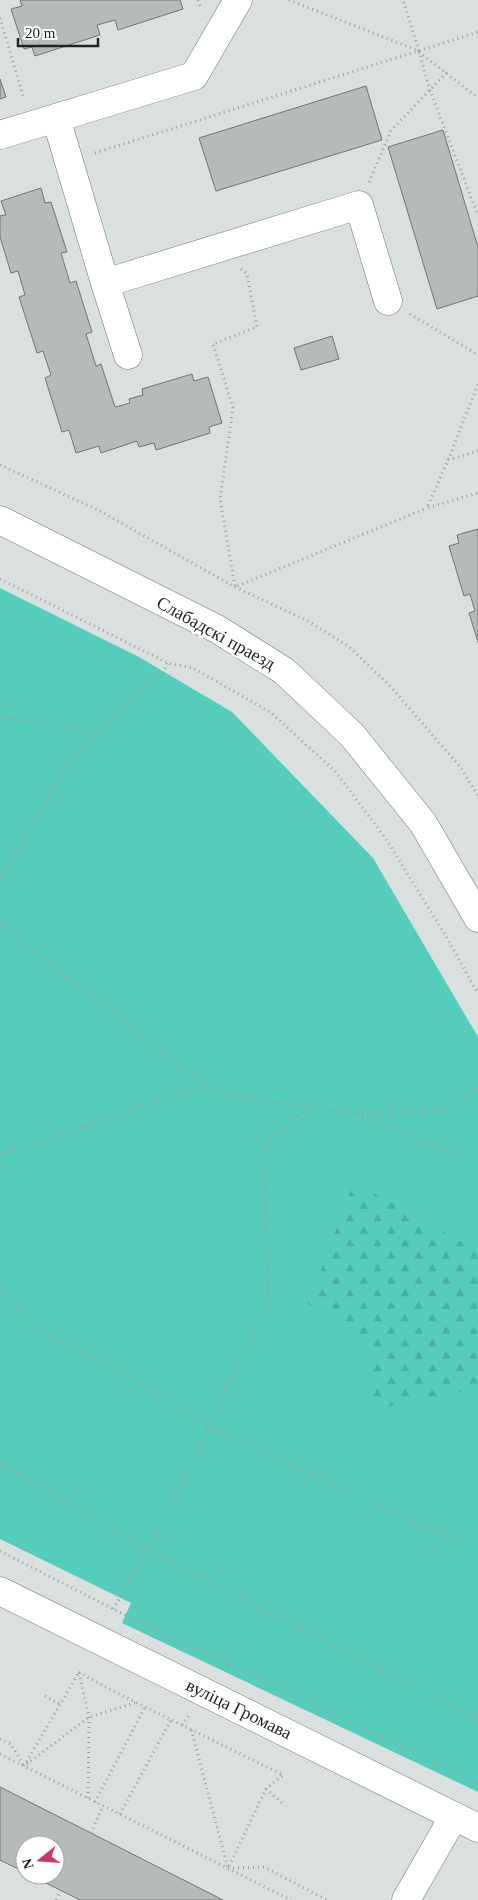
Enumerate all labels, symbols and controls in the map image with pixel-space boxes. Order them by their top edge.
scale bar [18,15,98,47]
text: 20 m [25,25,56,41]
street label: Слабадскі праезд [153,592,279,674]
street label: вуліца Громава [183,1675,295,1743]
north arrow [15,1835,65,1885]
text: N [19,1857,37,1871]

